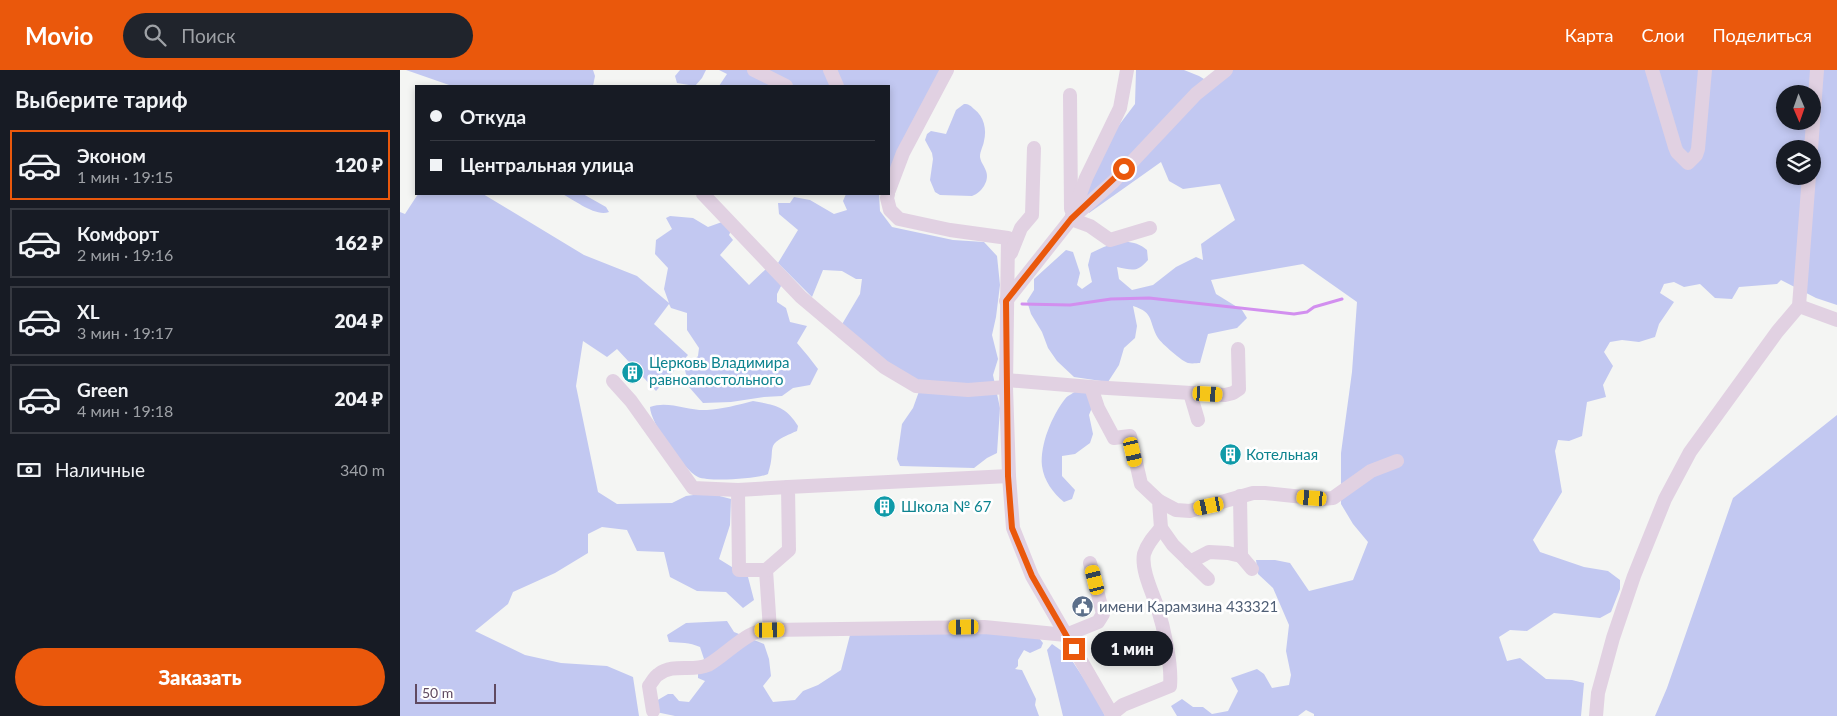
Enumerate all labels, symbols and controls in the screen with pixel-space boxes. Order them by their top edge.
search box [123,13,473,58]
text: Movio [25,21,93,50]
icon: search [141,21,169,49]
text: Поиск [181,24,236,47]
text: Карта [1565,24,1613,46]
text: Слои [1641,24,1685,46]
text: Поделиться [1713,24,1812,46]
north arrow [1776,85,1821,130]
map controls [1776,85,1821,185]
text: Выберите тариф [15,86,188,113]
text: Откуда [460,105,526,128]
button: layers [1776,140,1821,185]
icon: car [17,143,62,188]
text: Эконом [77,144,146,167]
text: 120 ₽ [334,153,383,176]
text: Центральная улица [460,153,634,176]
route start [1113,158,1135,180]
text: 1 мин · 19:15 [77,167,173,186]
icon: car [17,221,62,266]
text: Комфорт [77,222,159,245]
text: 162 ₽ [334,231,383,254]
text: 2 мин · 19:16 [77,245,173,264]
icon: car [17,299,62,344]
text: XL [77,300,100,323]
text: 204 ₽ [334,309,383,332]
text: 3 мин · 19:17 [77,323,173,342]
place label: Церковь Владимира равноапостольного [649,353,790,388]
building icon: Церковь Владимира равноапостольного [621,360,645,384]
icon: car [17,377,62,422]
text: Green [77,378,128,401]
car [1192,386,1223,402]
text: 204 ₽ [334,387,383,410]
text: 4 мин · 19:18 [77,401,173,420]
car [1122,436,1143,468]
building icon: Котельная [1218,443,1242,467]
place label: Котельная [1246,445,1318,463]
icon: cash [15,456,43,484]
text: Наличные [55,458,145,481]
text: 340 m [340,460,385,479]
car [1296,489,1327,507]
building icon: Школа № 67 [873,495,897,519]
car [1192,496,1225,516]
place label: Школа № 67 [901,497,992,515]
car [1084,564,1105,596]
public building icon: имени Карамзина 433321 [1071,595,1095,619]
place label: имени Карамзина 433321 [1099,597,1278,615]
car [948,619,979,635]
car [754,622,785,638]
callout: 1 мин [1092,632,1174,666]
route end [1063,638,1085,660]
text: 1 мин [1110,639,1154,658]
button: Заказать [15,648,385,706]
scale bar [415,681,496,704]
text: 50 m [422,684,453,701]

